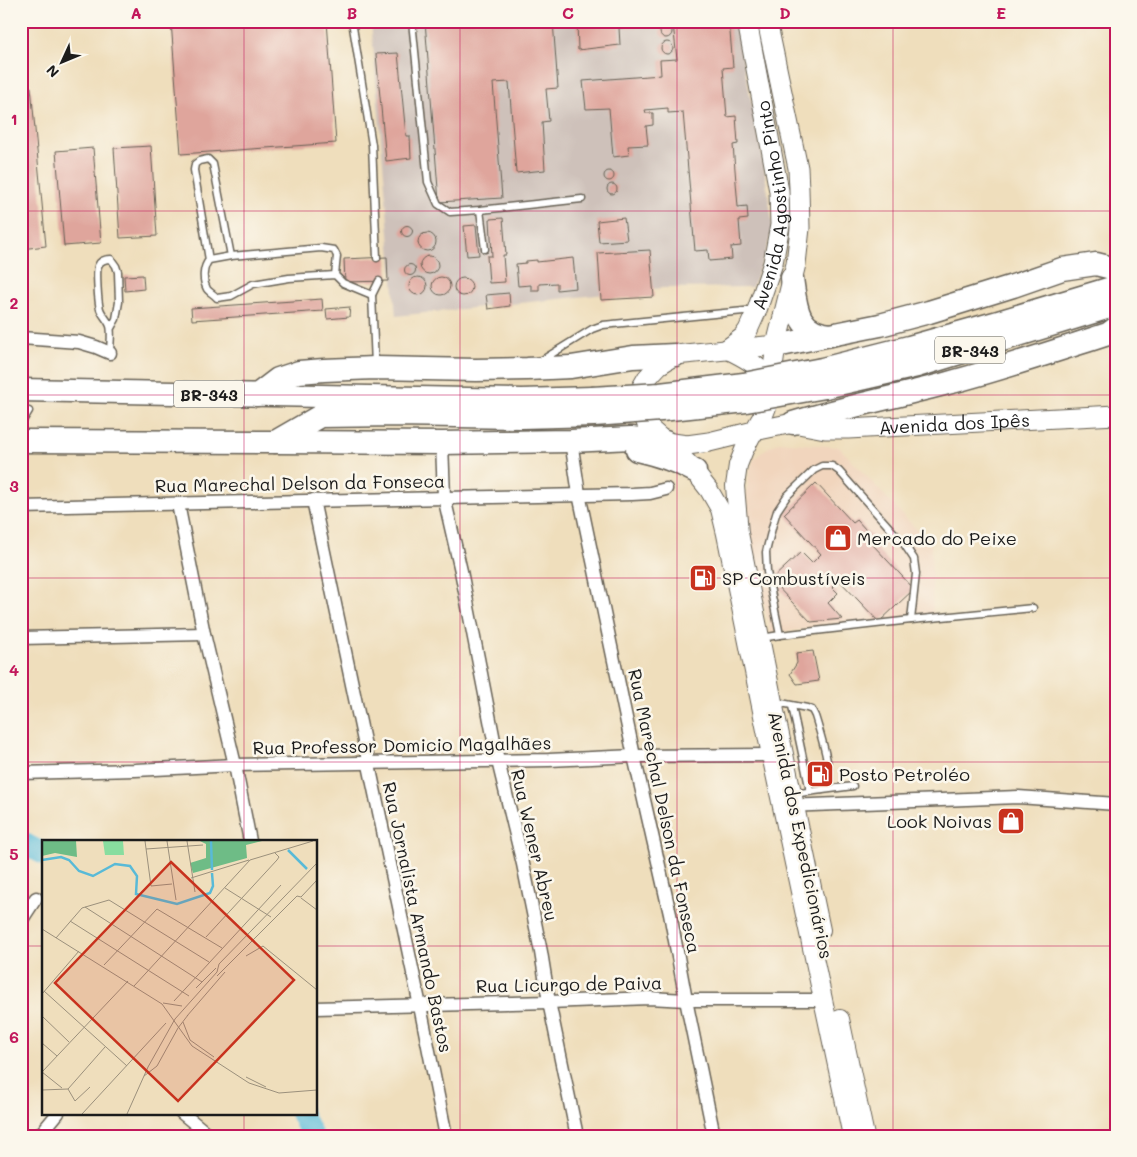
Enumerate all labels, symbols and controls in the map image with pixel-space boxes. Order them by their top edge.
text: A [130,2,142,23]
text: B [347,2,357,23]
text: C [562,2,574,23]
text: D [779,2,791,23]
text: E [996,2,1006,23]
north arrow [38,38,88,88]
text: N [42,61,63,82]
street label: Avenida Agostinho Pinto [746,99,792,313]
text: 1 [10,108,18,129]
text: 2 [10,292,19,313]
road number: BR-343 [935,336,1005,364]
road number: BR-343 [174,380,244,408]
street label: Avenida dos Ipês [878,408,1030,439]
street label: Rua Marechal Delson da Fonseca [155,468,445,498]
text: 3 [9,475,19,496]
shop icon: Mercado do Peixe [823,523,853,553]
place label: Mercado do Peixe [857,526,1017,550]
fuel station icon: SP Combustíveis [688,563,718,593]
place label: SP Combustíveis [722,566,865,590]
text: 4 [9,659,19,680]
street label: Rua Marechal Delson da Fonseca [623,667,707,955]
street label: Avenida dos Expedicionários [763,709,839,961]
street label: Rua Professor Domicio Magalhães [253,730,551,760]
fuel station icon: Posto Petroléo [805,759,835,789]
place label: Posto Petroléo [839,762,970,786]
street label: Rua Wener Abreu [506,767,564,923]
street label: Rua Jornalista Armando Bastos [378,779,458,1055]
shop icon: Look Noivas [996,806,1026,836]
place label: Look Noivas [887,809,992,833]
inset map [42,840,318,1114]
text: 5 [9,843,19,864]
street label: Rua Licurgo de Paiva [476,970,662,998]
text: 6 [9,1026,19,1047]

